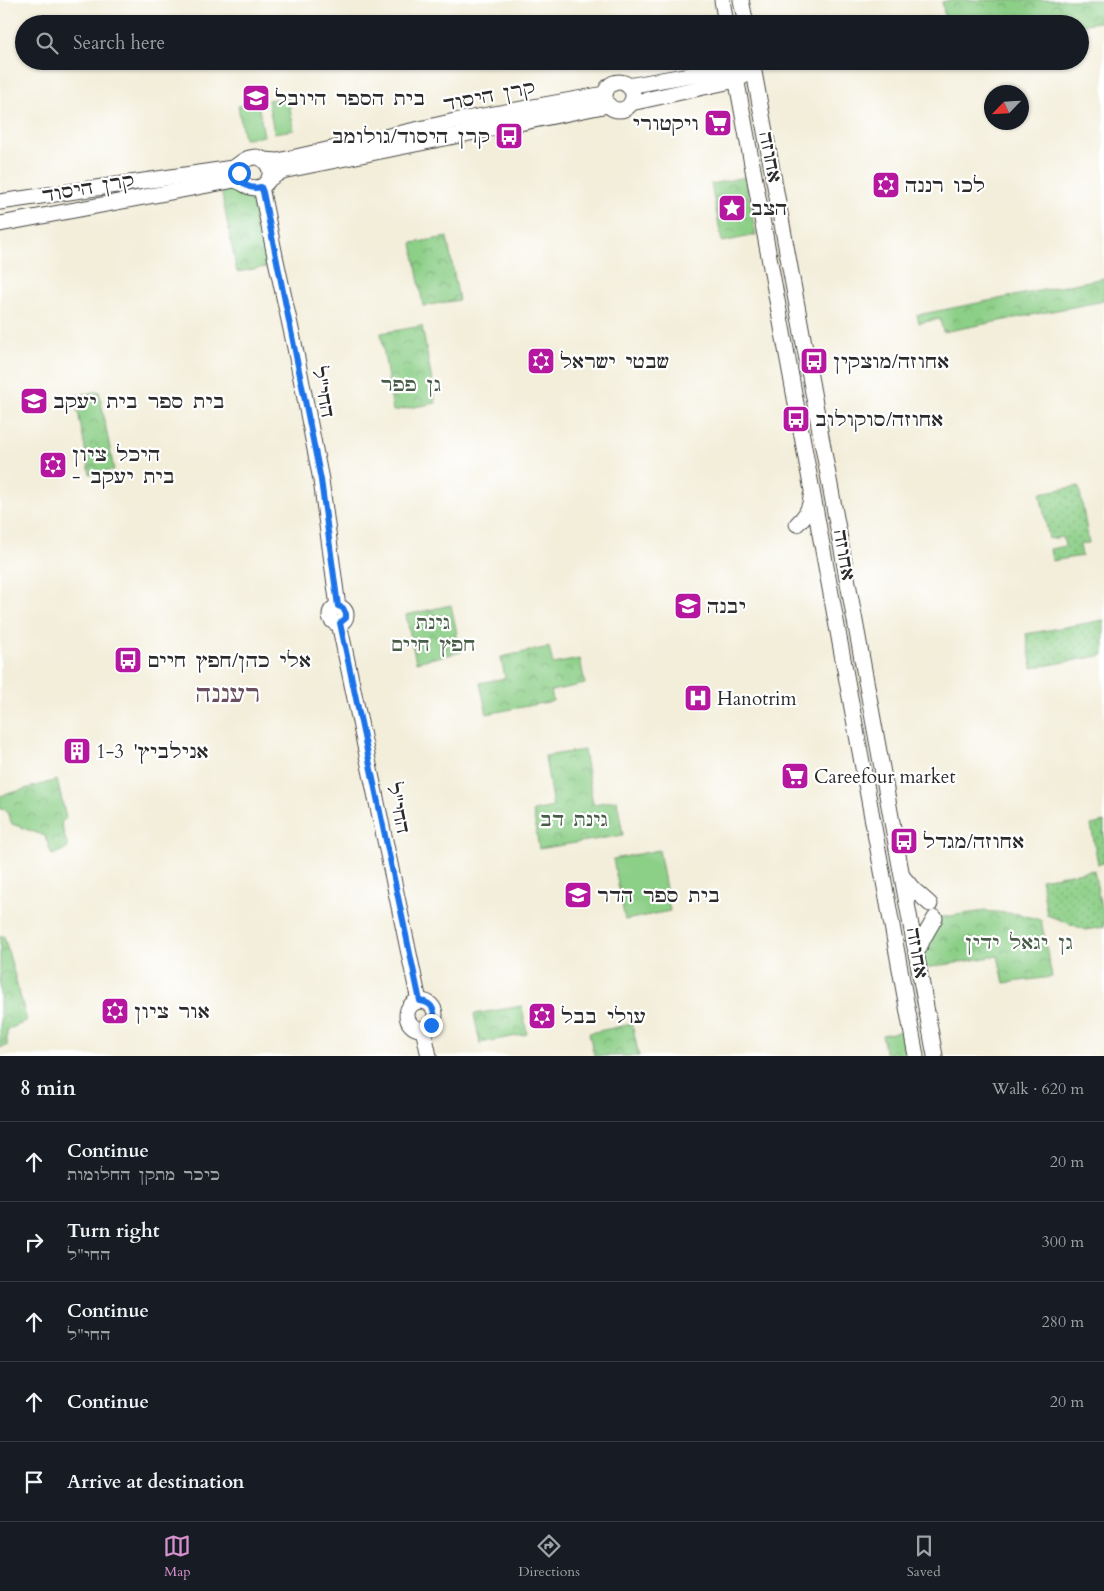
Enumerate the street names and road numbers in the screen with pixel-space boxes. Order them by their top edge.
street label: קרן היסוד [441,74,537,118]
street label: אחוזה [752,130,788,185]
street label: קרן היסוד [40,167,136,209]
street label: החי"ל [305,364,341,420]
street label: אחוזה [827,528,861,583]
street label: החי"ל [380,780,416,836]
street label: אחוזה [900,926,934,981]

